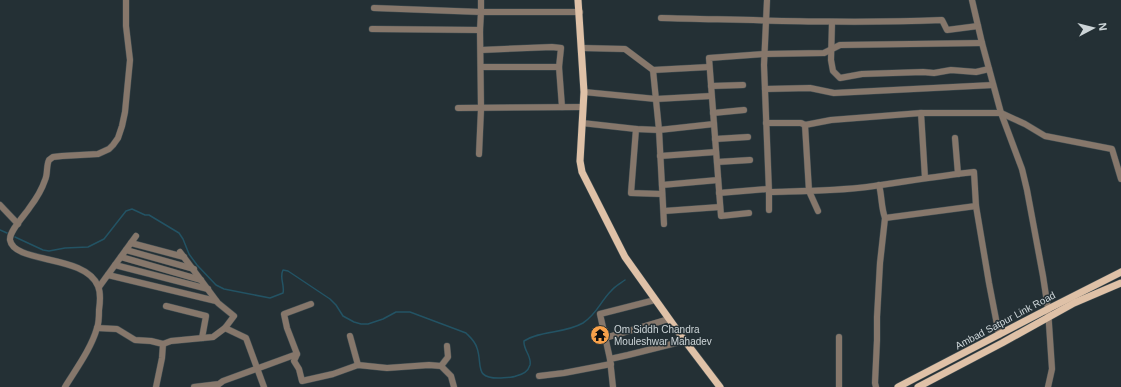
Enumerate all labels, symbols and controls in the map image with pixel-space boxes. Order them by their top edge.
north arrow [1073,8,1113,48]
text: N [1096,22,1109,32]
street label: Ambad Satpur Link Road [953,289,1057,352]
temple icon: Om Siddh Chandra Mouleshwar Mahadev [589,324,611,346]
place label: Om Siddh Chandra Mouleshwar Mahadev [614,324,712,347]

